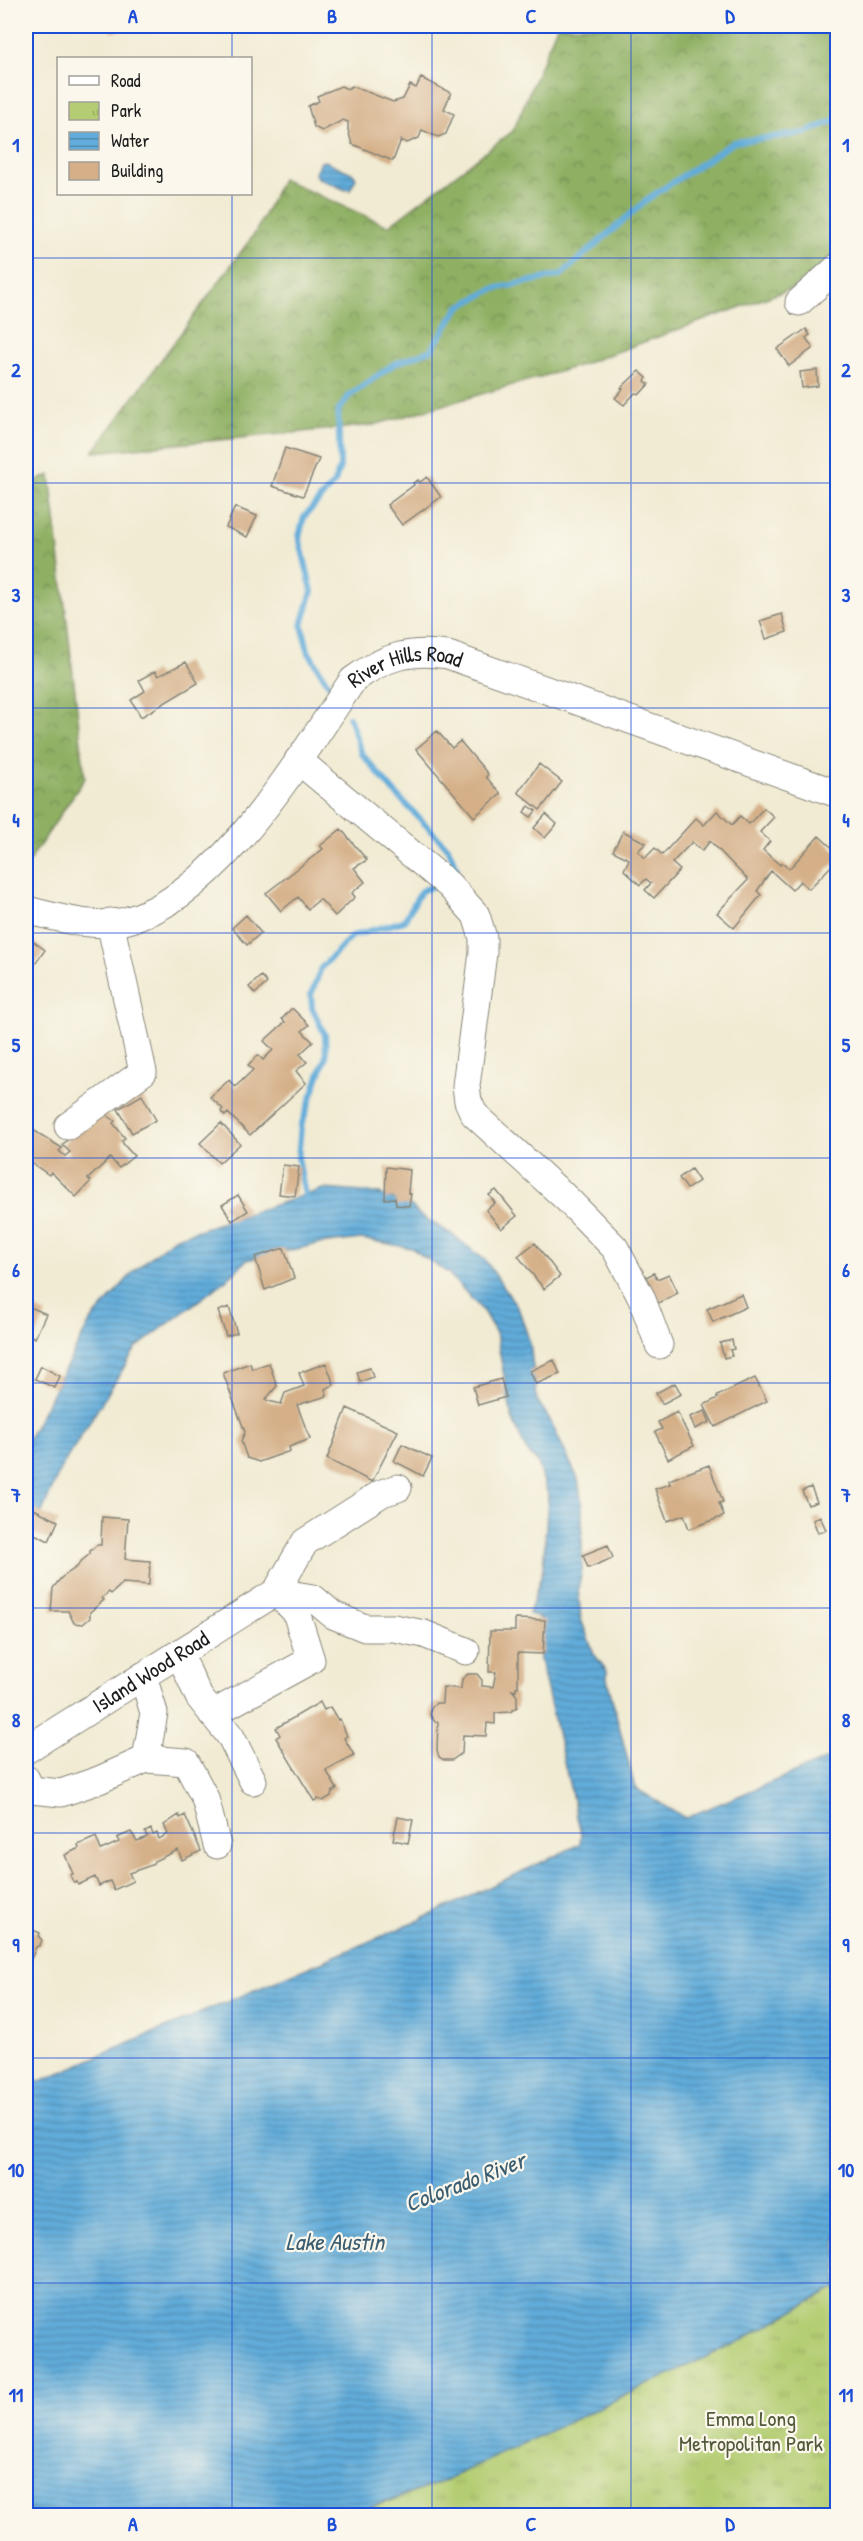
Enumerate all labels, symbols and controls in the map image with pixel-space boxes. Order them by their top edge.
text: A [128,2,138,29]
text: B [327,2,337,29]
text: C [526,2,537,29]
text: D [725,2,735,29]
legend [57,57,252,195]
text: Road [111,68,141,93]
text: Park [111,98,142,123]
text: Water [111,128,149,153]
text: 1 [12,131,20,158]
text: 1 [842,131,850,158]
text: Building [111,158,163,183]
text: 2 [11,356,21,383]
text: 2 [841,356,851,383]
text: 3 [12,581,21,608]
text: 3 [842,581,851,608]
street label: River Hills Road [341,638,467,694]
text: 4 [12,806,20,833]
text: 4 [842,806,850,833]
text: 5 [12,1031,21,1058]
text: 5 [842,1031,851,1058]
text: 6 [12,1256,20,1283]
text: 6 [842,1256,850,1283]
text: 7 [10,1481,21,1508]
text: 7 [840,1481,851,1508]
street label: Island Wood Road [86,1623,215,1720]
text: 8 [12,1706,21,1733]
text: 8 [842,1706,851,1733]
text: 9 [12,1931,20,1958]
text: 9 [842,1931,850,1958]
water label: Colorado River [400,2142,532,2219]
text: 10 [8,2156,24,2183]
text: 10 [838,2156,854,2183]
water label: Lake Austin [286,2225,386,2257]
text: 11 [9,2381,23,2408]
text: 11 [839,2381,853,2408]
park label: Emma Long Metropolitan Park [679,2403,823,2458]
text: A [128,2510,138,2537]
text: B [327,2510,337,2537]
text: C [526,2510,537,2537]
text: D [725,2510,735,2537]

